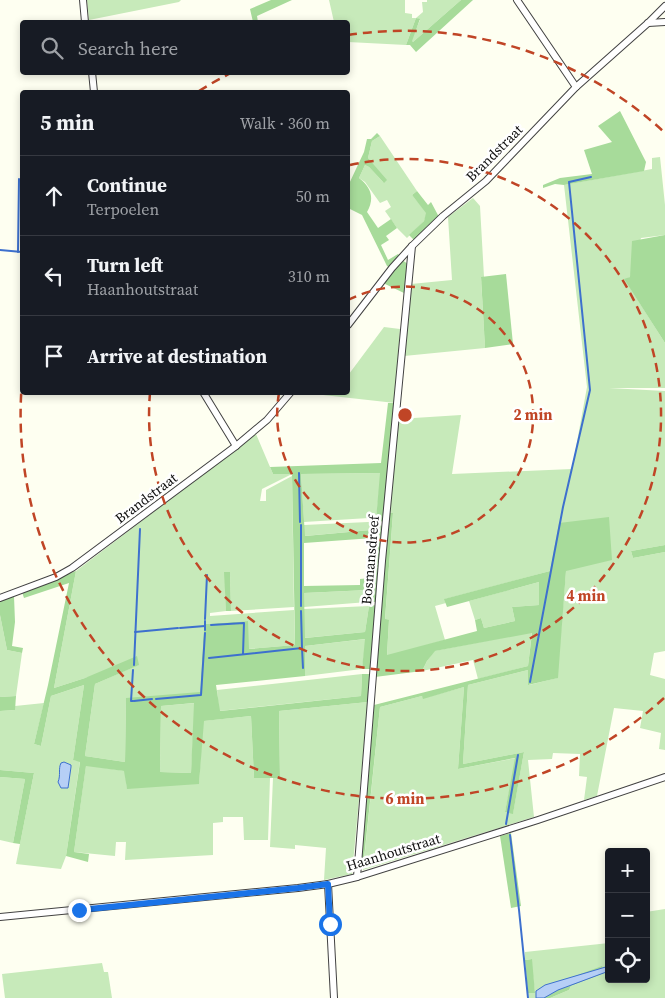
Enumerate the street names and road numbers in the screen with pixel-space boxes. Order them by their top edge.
street label: Brandstraat [461,120,527,186]
street label: Brandstraat [111,468,182,528]
street label: Bosmansdreef [356,513,384,606]
street label: Haanhoutstraat [344,828,443,876]

